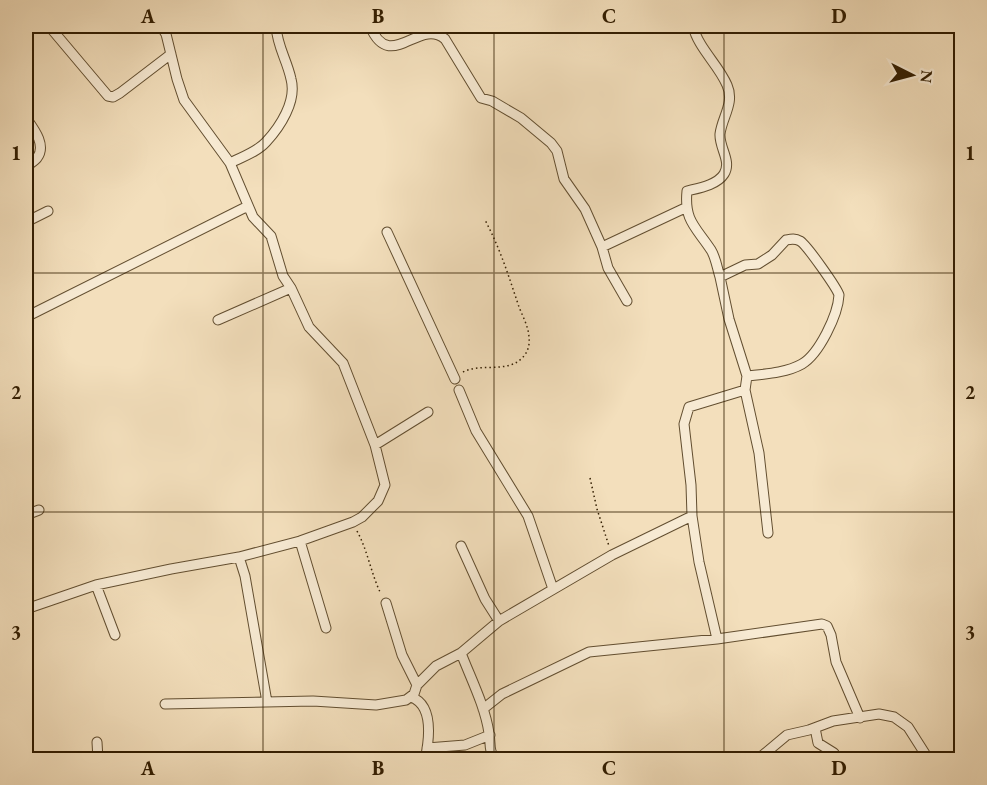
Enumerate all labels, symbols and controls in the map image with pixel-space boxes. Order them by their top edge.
text: A [140,3,156,29]
text: B [372,3,384,29]
text: C [602,3,616,29]
text: D [831,3,847,29]
north arrow [882,45,942,105]
text: N [915,69,938,84]
text: 1 [11,140,21,166]
text: 1 [965,140,975,166]
text: 2 [11,379,22,405]
text: 2 [965,379,976,405]
text: 3 [11,619,21,645]
text: 3 [965,619,975,645]
text: A [140,755,156,781]
text: B [372,755,384,781]
text: C [602,755,616,781]
text: D [831,755,847,781]

